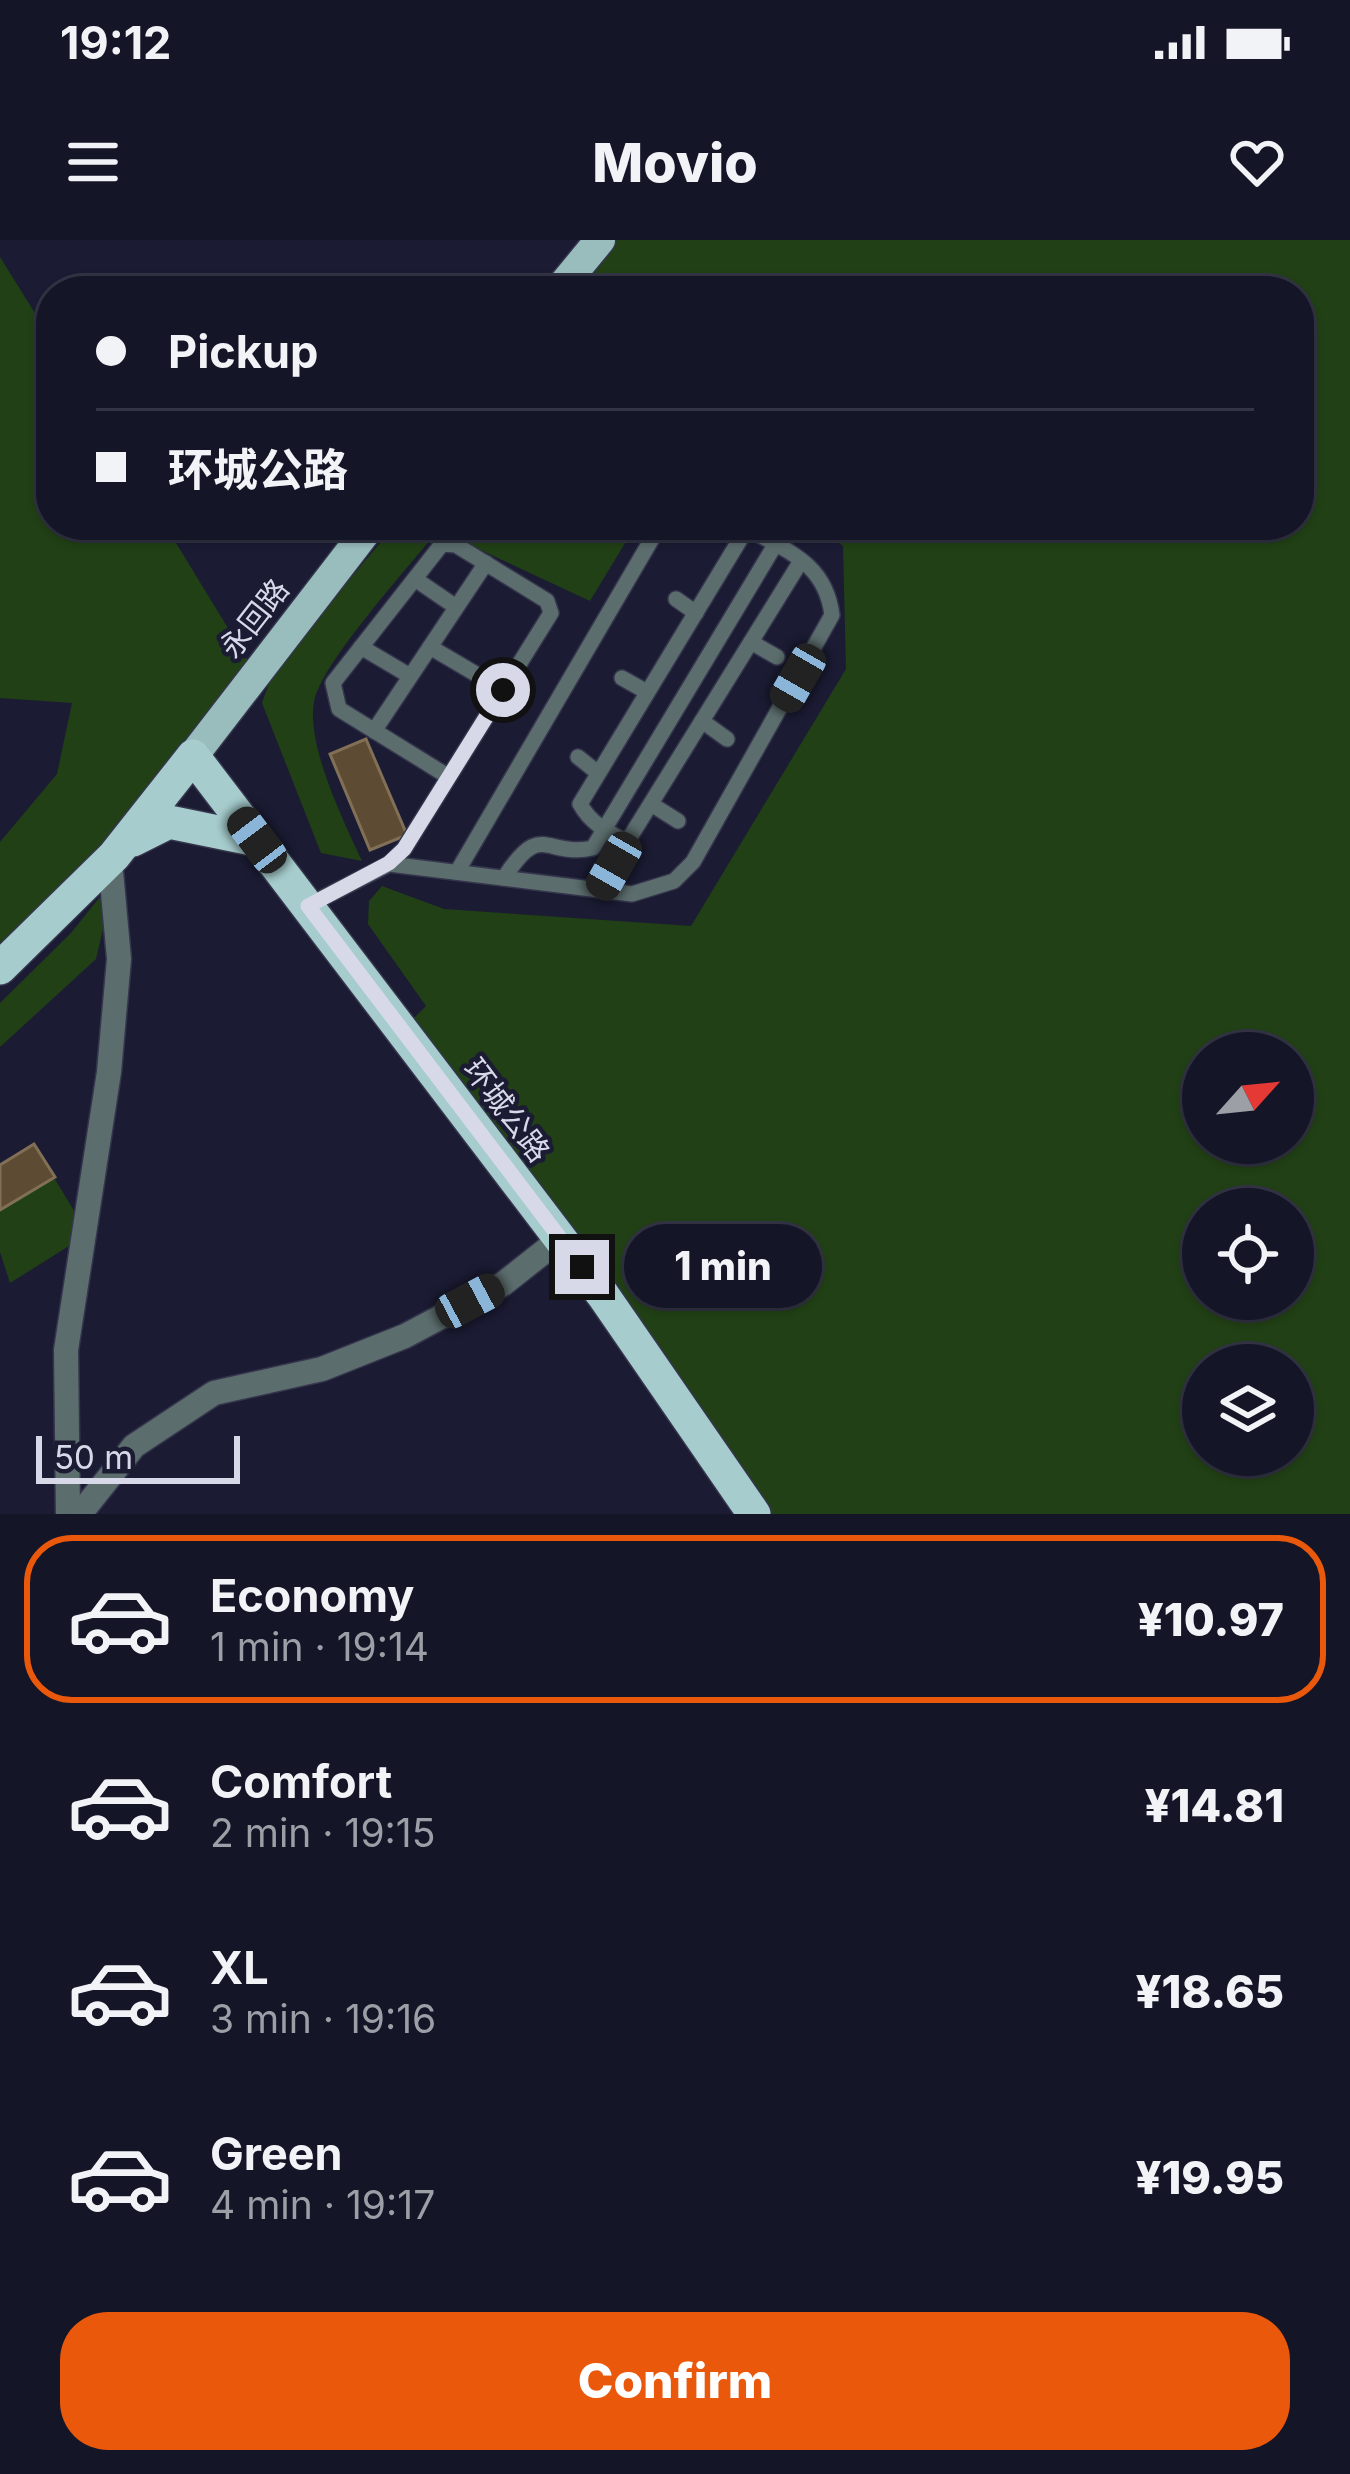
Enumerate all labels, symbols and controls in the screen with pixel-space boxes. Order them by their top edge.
text: 19:12 [60,15,171,70]
icon: menu [60,129,126,195]
icon: heart [1224,129,1290,195]
text: Movio [592,130,758,195]
text: Pickup [168,324,318,379]
text: 环城公路 [168,442,348,497]
street label: 永回路 [212,571,296,665]
car [764,638,832,718]
route start [476,663,530,717]
car [221,800,293,880]
car [580,826,648,906]
north arrow [1182,1032,1314,1164]
map controls [1182,1032,1314,1476]
street label: 环城公路 [457,1051,557,1169]
button: locate [1182,1188,1314,1320]
callout: 1 min [624,1225,822,1309]
route end [555,1240,609,1294]
text: 1 min [674,1242,772,1289]
car [430,1268,510,1334]
button: layers [1182,1344,1314,1476]
scale bar [36,1430,240,1483]
text: 50 m [54,1437,133,1477]
icon: car [66,1565,174,1673]
text: Economy [210,1568,414,1623]
text: ¥10.97 [1138,1592,1284,1647]
text: 1 min · 19:14 [210,1623,429,1670]
icon: car [66,1751,174,1859]
text: Comfort [210,1754,392,1809]
text: ¥14.81 [1144,1778,1284,1833]
text: 2 min · 19:15 [210,1809,435,1856]
icon: car [66,1937,174,2045]
text: XL [210,1940,269,1995]
text: ¥18.65 [1136,1964,1284,2019]
text: 3 min · 19:16 [210,1995,436,2042]
icon: car [66,2123,174,2231]
text: Green [210,2126,343,2181]
text: ¥19.95 [1135,2150,1284,2205]
text: 4 min · 19:17 [210,2181,435,2228]
button: Confirm [60,2312,1290,2450]

